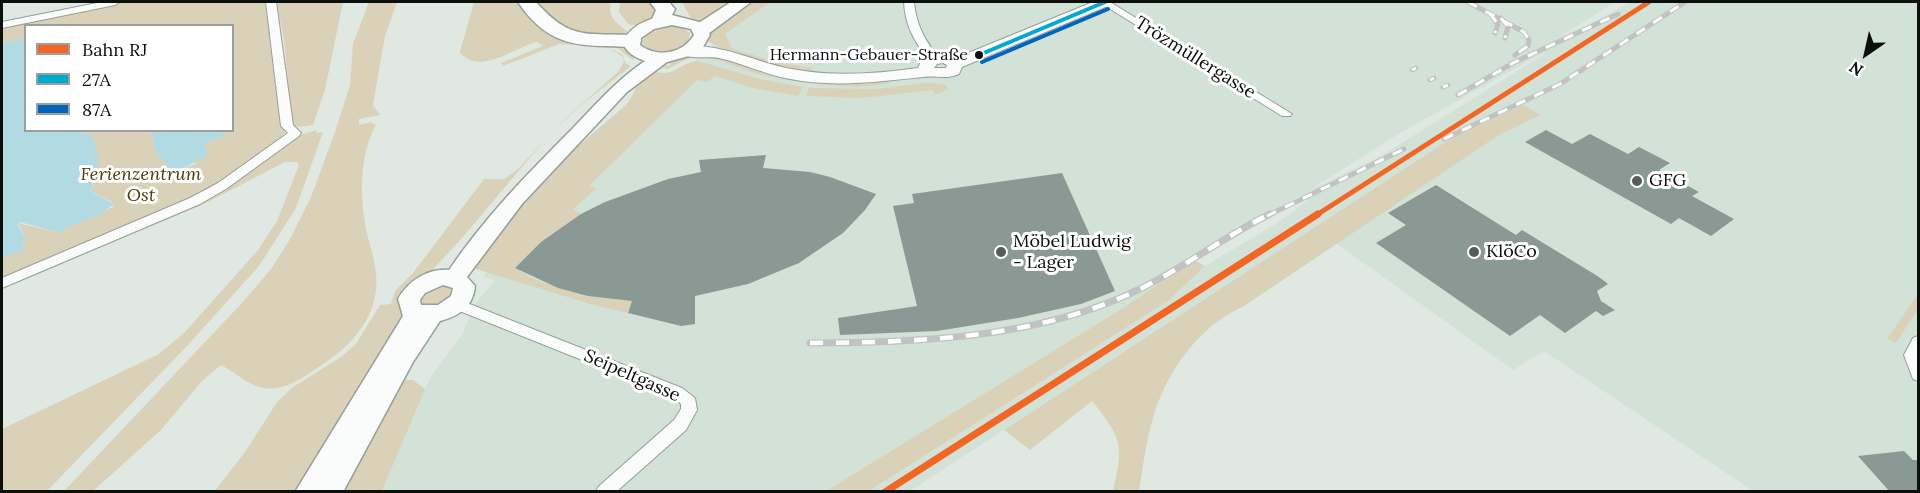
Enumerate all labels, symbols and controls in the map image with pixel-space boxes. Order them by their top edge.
street label: Trözmüllergasse [1131,12,1259,104]
legend [24,24,234,132]
north arrow [1836,24,1896,84]
text: Bahn RJ [82,38,147,61]
place label: Hermann-Gebauer-Straße [770,45,968,65]
marker: Hermann-Gebauer-Straße [973,49,985,61]
text: N [1845,57,1867,81]
text: 27A [82,68,111,91]
text: 87A [82,98,111,121]
park label: Ferienzentrum Ost [81,164,201,207]
place label: GFG [1649,170,1686,192]
marker: GFG [1630,174,1644,188]
place label: Möbel Ludwig - Lager [1013,231,1131,274]
place label: KlöCo [1486,241,1537,263]
marker: Möbel Ludwig - Lager [994,245,1008,259]
marker: KlöCo [1467,245,1481,259]
street label: Seipeltgasse [581,345,683,407]

